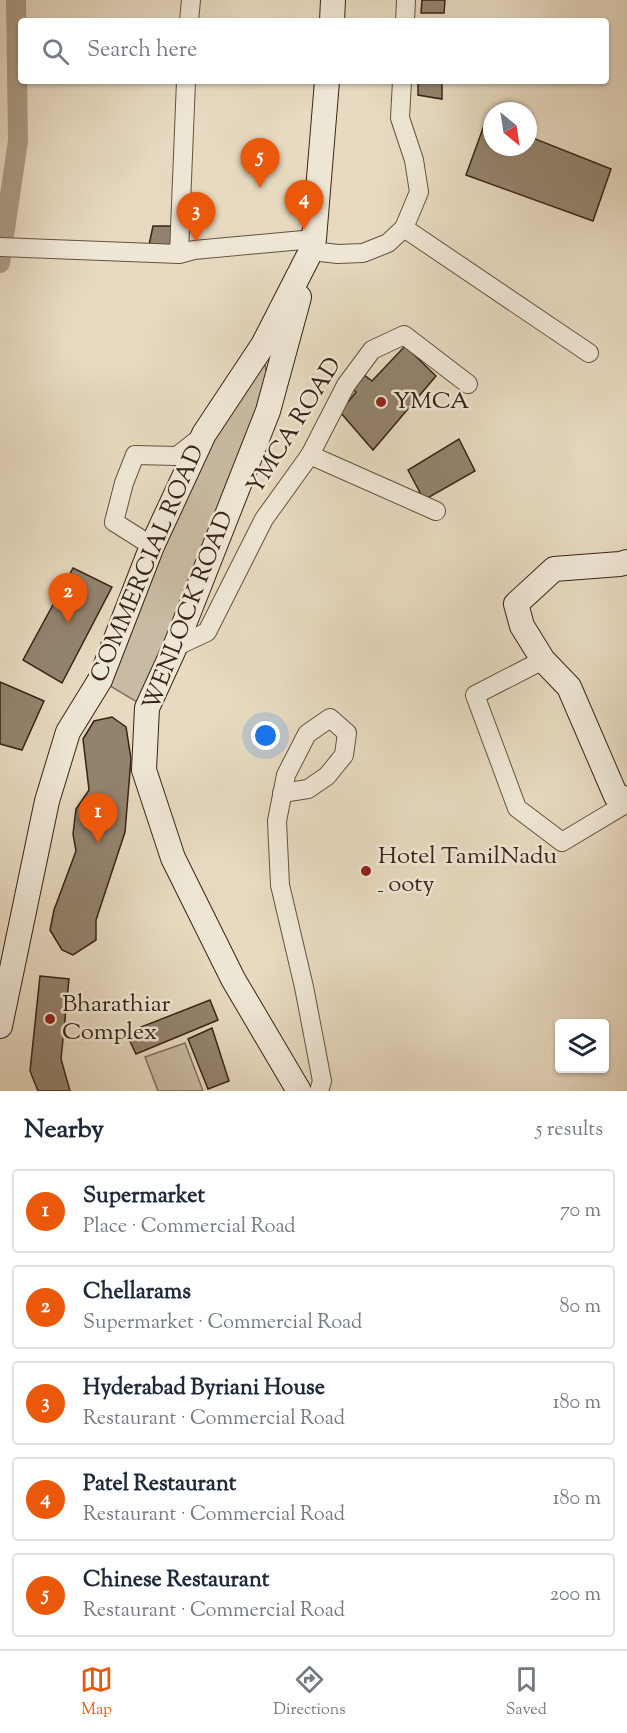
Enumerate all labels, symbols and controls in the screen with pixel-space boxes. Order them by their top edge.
search box [18,18,609,84]
icon: search [39,35,72,68]
text: Search here [87,35,197,67]
north arrow [483,102,537,156]
pin: 5 [240,138,280,188]
pin: 4 [284,180,324,230]
pin: 3 [176,192,216,242]
street label: YMCA ROAD [239,351,351,501]
place label: YMCA [393,385,470,419]
marker: YMCA [374,395,388,409]
street label: COMMERCIAL ROAD [82,440,214,688]
street label: WENLOCK ROAD [135,506,243,716]
pin: 2 [48,574,88,623]
your location [251,721,280,750]
pin: 1 [78,794,118,843]
place label: Hotel TamilNadu _ ooty [378,840,557,902]
marker: Hotel TamilNadu _ ooty [359,864,373,878]
place label: Bharathiar Complex [62,988,170,1050]
marker: Bharathiar Complex [43,1012,57,1026]
map controls [555,1019,609,1073]
button: layers [555,1019,609,1073]
text: Nearby [24,1112,104,1149]
text: 5 results [536,1116,603,1145]
text: Supermarket [83,1181,205,1213]
text: 1 [42,1197,49,1226]
text: 70 m [560,1197,601,1226]
text: Place · Commercial Road [83,1213,296,1242]
text: Chellarams [83,1277,191,1309]
text: 2 [41,1293,50,1322]
text: 80 m [560,1293,601,1322]
text: Supermarket · Commercial Road [83,1309,362,1338]
text: Hyderabad Byriani House [83,1373,325,1405]
text: 3 [41,1389,50,1418]
text: 180 m [553,1389,601,1418]
text: Restaurant · Commercial Road [83,1405,345,1434]
text: Patel Restaurant [83,1469,236,1501]
text: 4 [40,1485,51,1514]
text: 180 m [553,1485,601,1514]
text: Restaurant · Commercial Road [83,1501,345,1530]
text: Chinese Restaurant [83,1565,269,1597]
text: 5 [42,1581,49,1610]
text: 200 m [550,1581,601,1610]
text: Restaurant · Commercial Road [83,1597,345,1626]
tab: Map [80,1663,113,1722]
tab: Directions [273,1663,346,1722]
tab: Saved [506,1663,547,1722]

